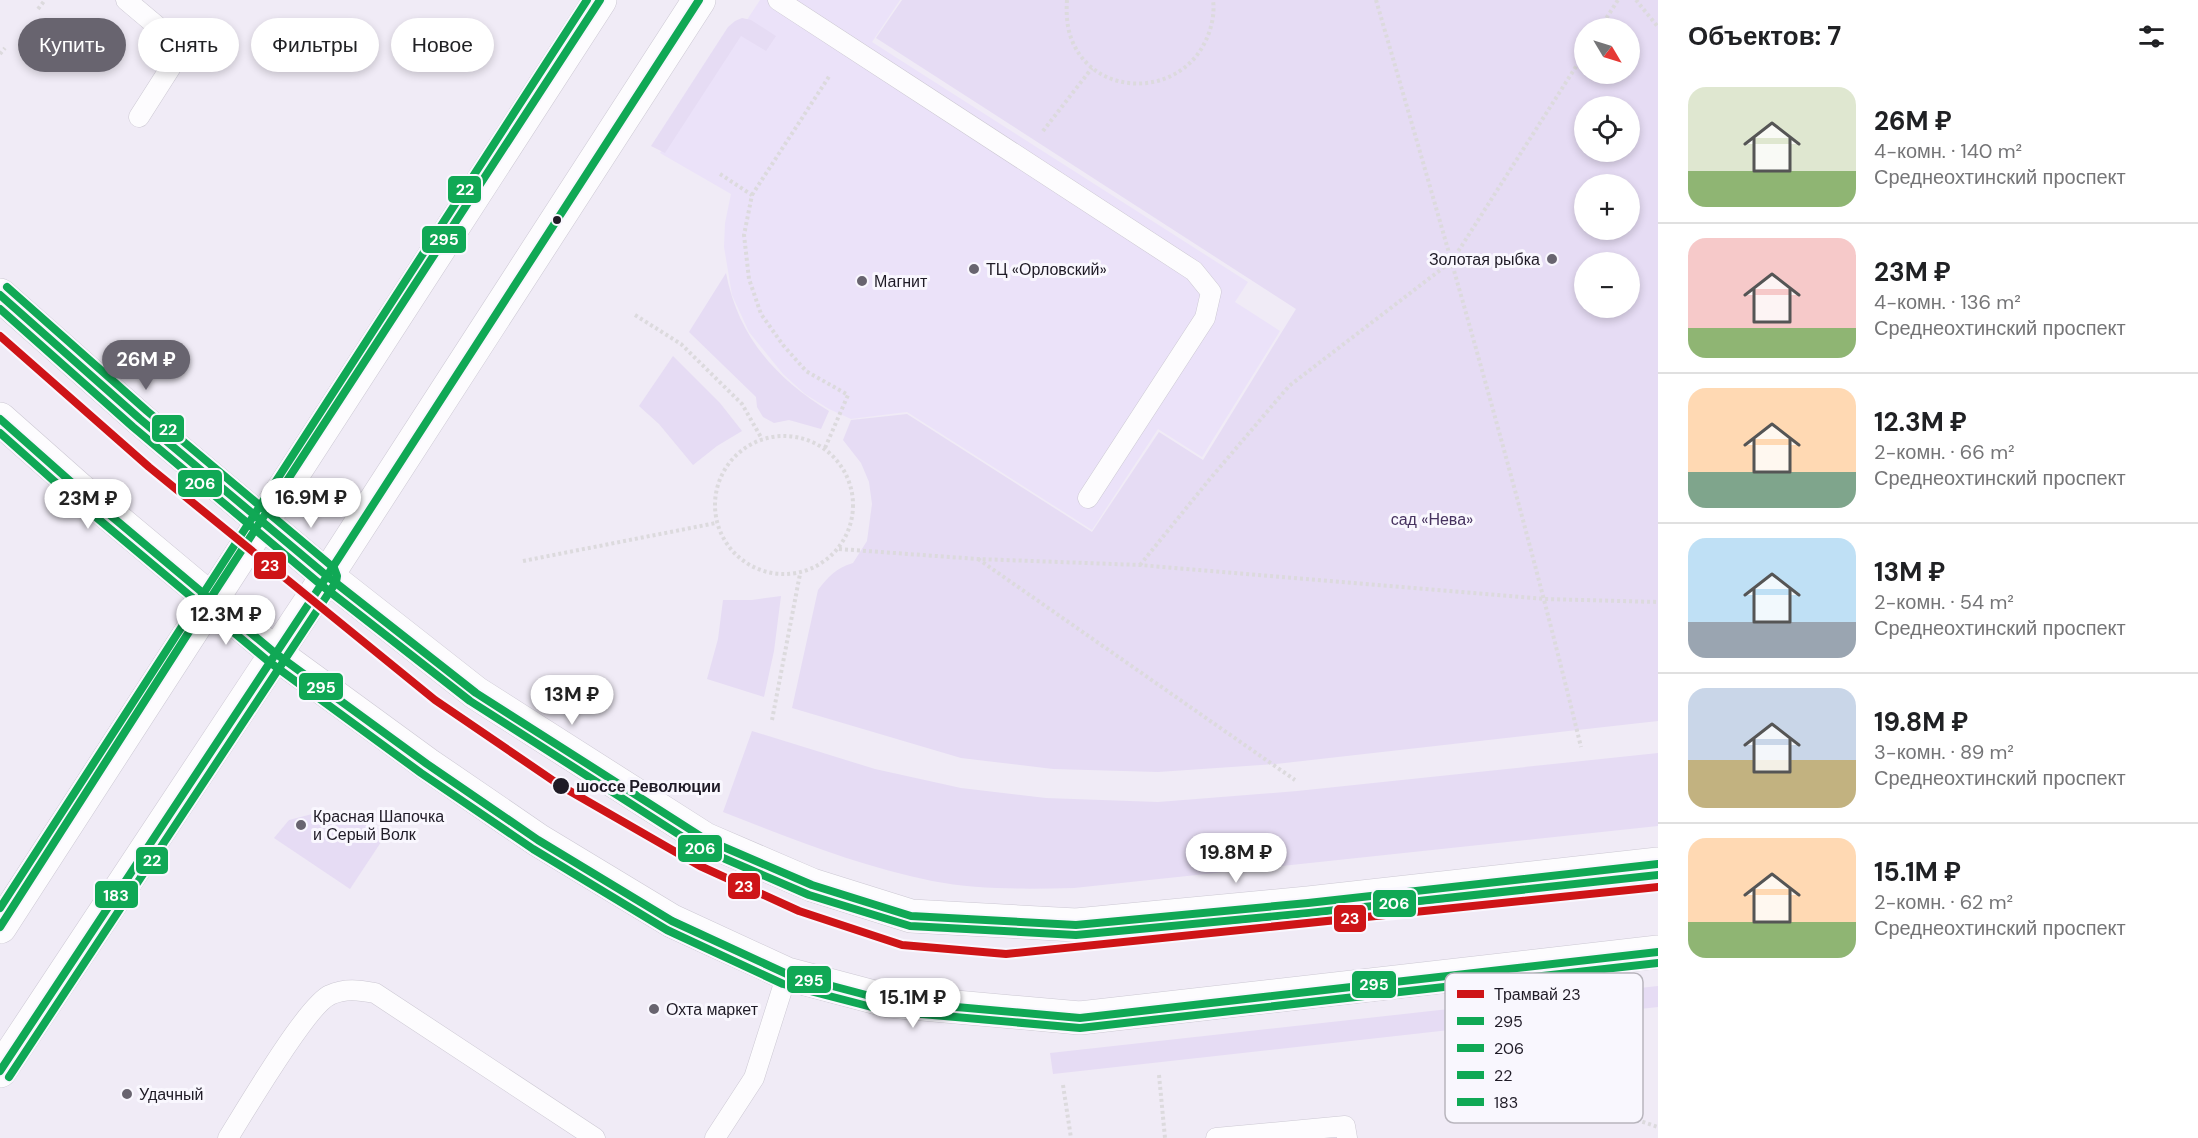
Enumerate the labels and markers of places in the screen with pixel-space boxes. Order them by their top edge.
unlabelled marker [551,214,563,226]
place label: Золотая рыбка [1429,249,1540,270]
marker: Золотая рыбка [1545,252,1559,266]
place label: ТЦ «Орловский» [986,259,1107,280]
marker: ТЦ «Орловский» [967,262,981,276]
place label: Магнит [874,271,928,292]
marker: Магнит [855,274,869,288]
pin: 26M ₽ [104,340,188,391]
pin: 16.9M ₽ [256,478,366,529]
pin: 23M ₽ [46,479,130,530]
pin: 12.3M ₽ [171,595,281,646]
pin: 13M ₽ [530,675,614,726]
marker: шоссе Революции [551,776,571,796]
place label: шоссе Революции [576,776,721,797]
place label: Красная Шапочка и Серый Волк [313,806,444,845]
marker: Красная Шапочка и Серый Волк [294,818,308,832]
pin: 19.8M ₽ [1181,833,1291,884]
pin: 15.1M ₽ [858,978,968,1029]
place label: Охта маркет [666,999,759,1020]
marker: Охта маркет [647,1002,661,1016]
place label: Удачный [139,1084,203,1105]
marker: Удачный [120,1087,134,1101]

